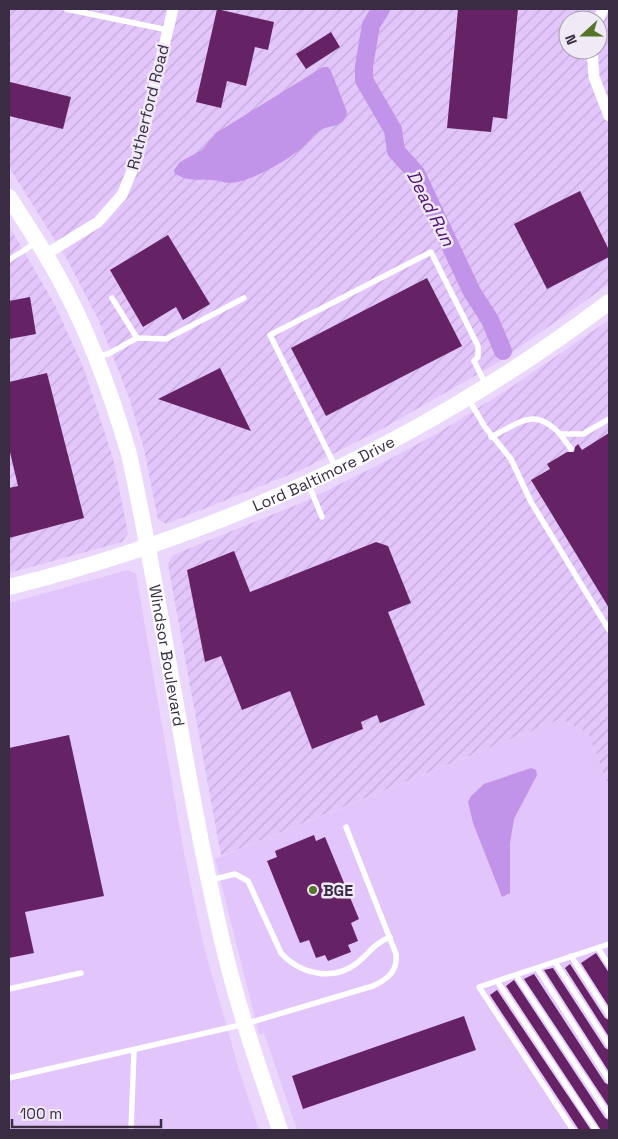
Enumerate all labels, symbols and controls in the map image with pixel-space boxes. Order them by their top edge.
north arrow [558,10,608,60]
text: N [561,32,581,47]
street label: Rutherford Road [122,42,174,172]
water label: Dead Run [402,166,460,251]
street label: Lord Baltimore Drive [249,431,398,516]
street label: Windsor Boulevard [145,583,190,728]
place label: BGE [323,880,353,901]
marker: BGE [307,884,319,896]
scale bar [12,1096,161,1128]
text: 100 m [20,1104,62,1123]

